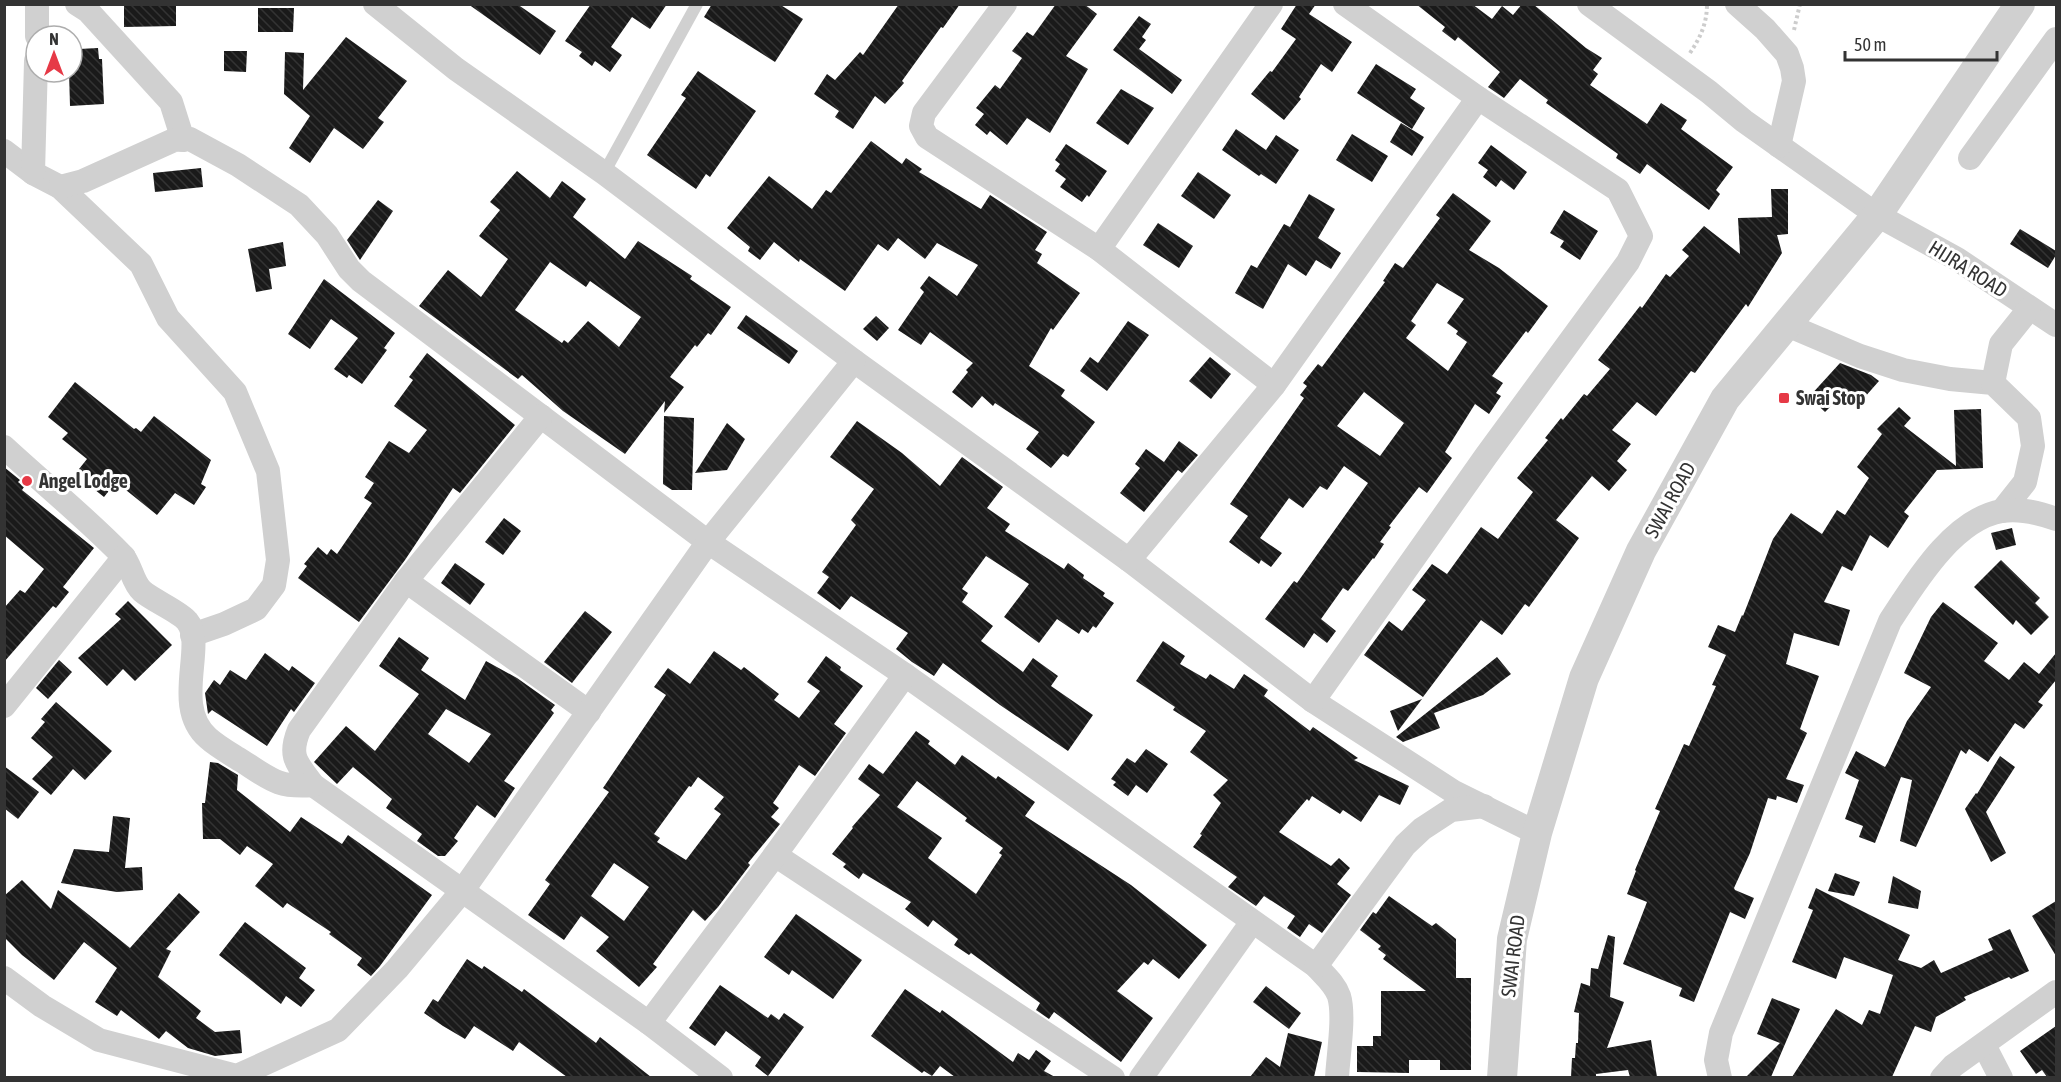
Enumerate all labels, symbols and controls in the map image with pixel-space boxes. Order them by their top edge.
north arrow [24,24,84,84]
scale bar [1845,24,1996,62]
text: N [49,30,59,48]
text: 50 m [1854,34,1886,55]
street label: HIJRA ROAD [1925,235,2012,302]
place label: Swai Stop [1796,386,1865,409]
marker: Swai Stop [1777,391,1791,405]
street label: SWAI ROAD [1639,458,1700,541]
place label: Angel Lodge [38,469,128,492]
marker: Angel Lodge [20,474,34,488]
street label: SWAI ROAD [1496,914,1529,998]

